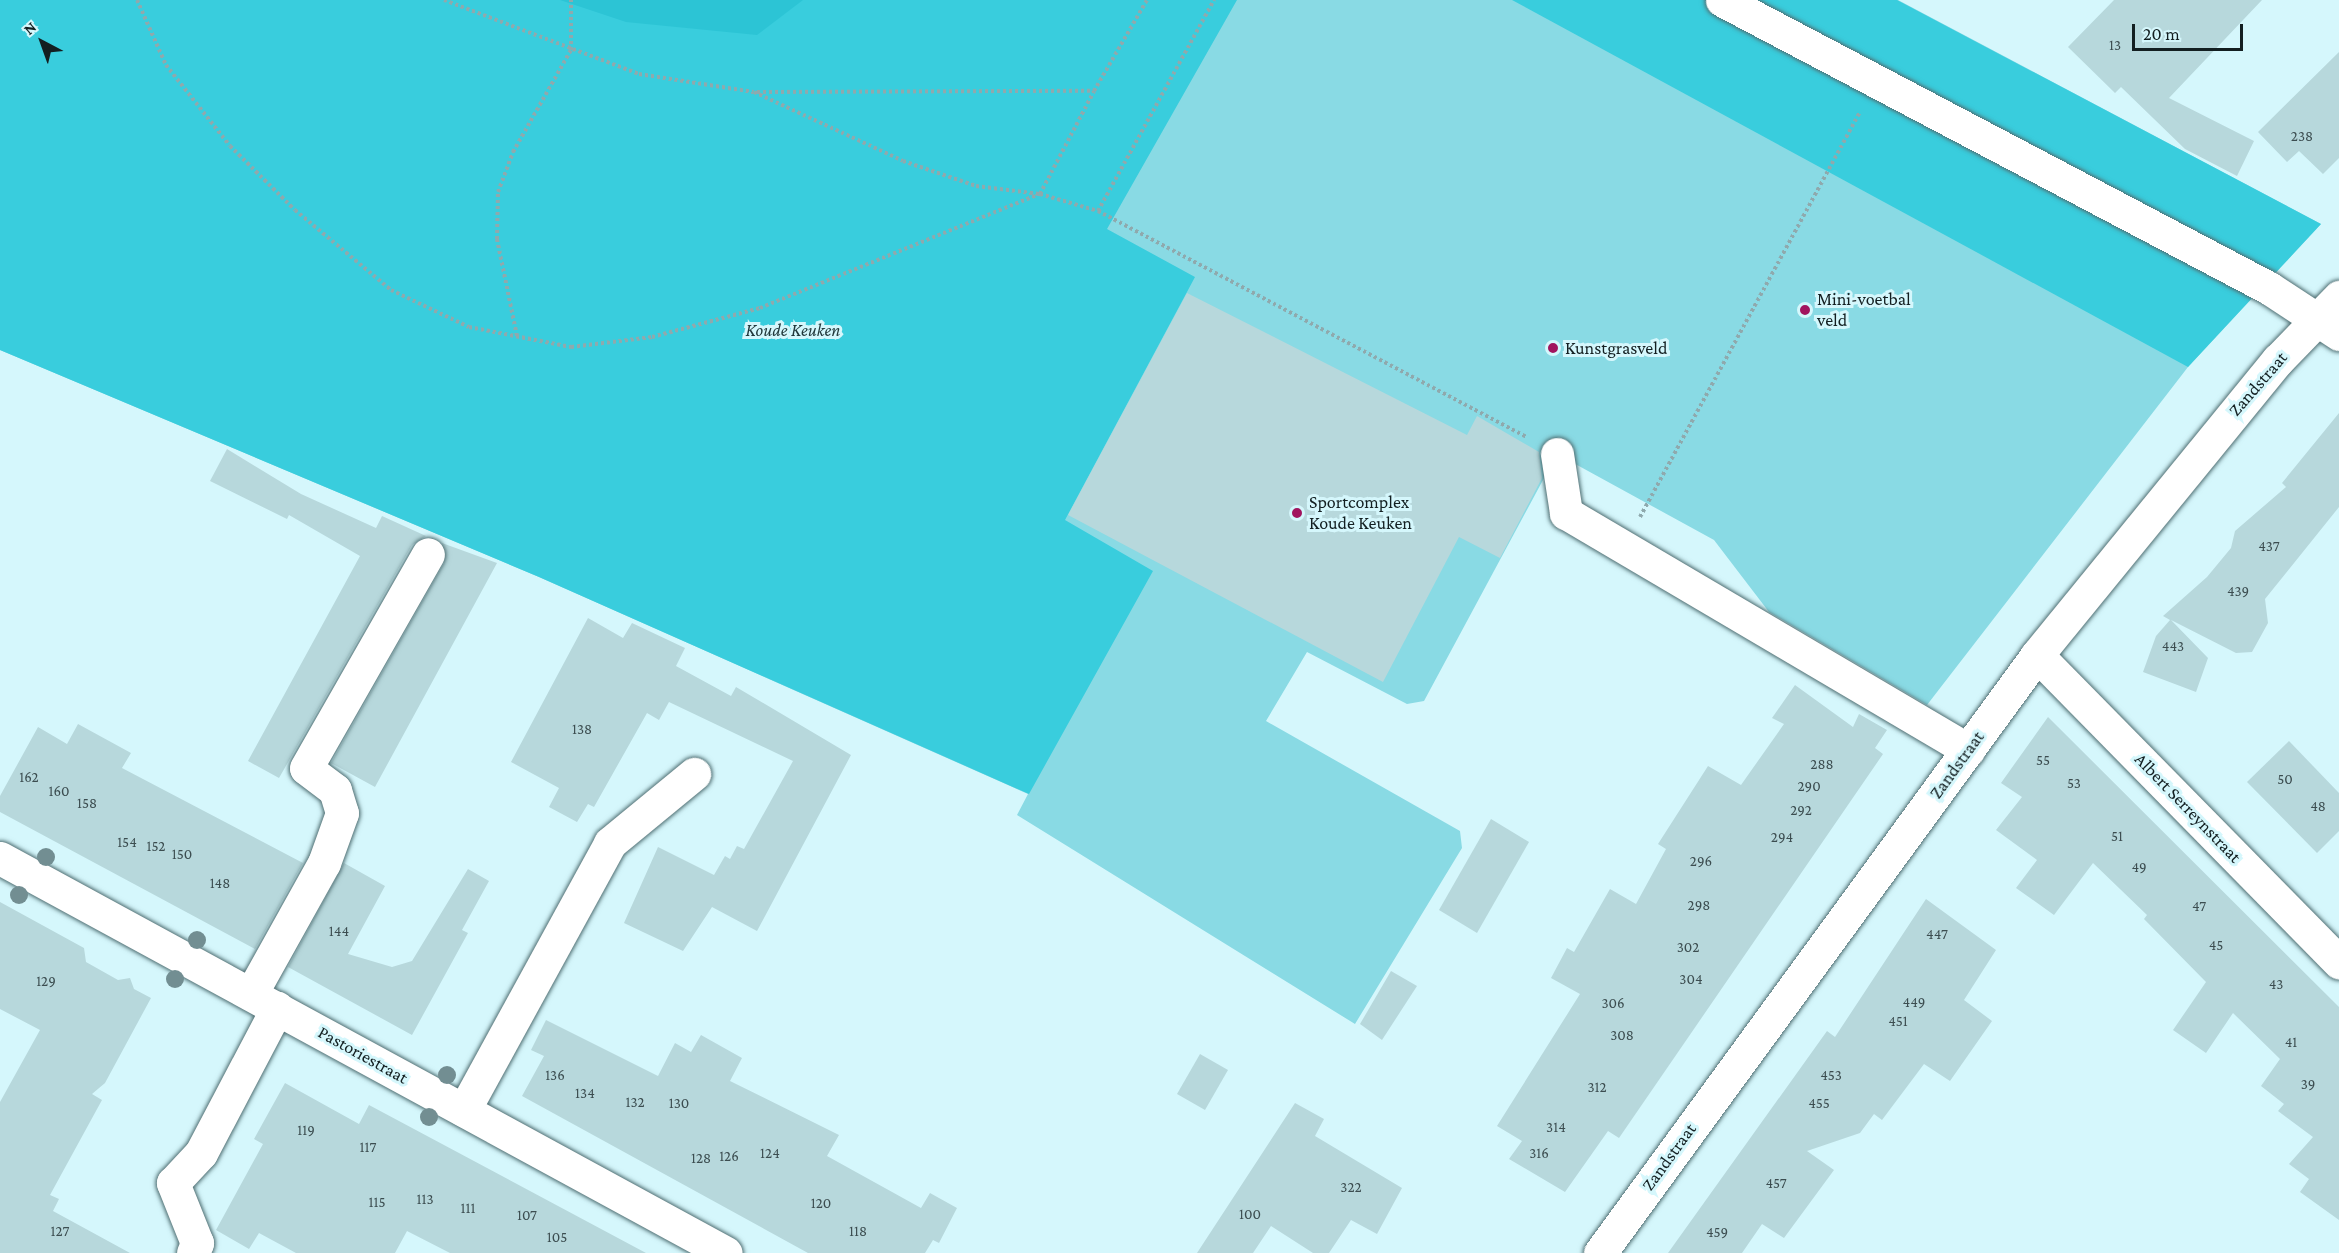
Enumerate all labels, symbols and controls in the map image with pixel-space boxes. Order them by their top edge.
north arrow [12,12,72,72]
scale bar [2135,12,2246,50]
text: N [20,18,40,38]
text: 20 m [2143,24,2180,44]
house number: 13 [2109,37,2121,55]
house number: 238 [2291,128,2313,146]
place label: Mini-voetbal veld [1817,289,1911,332]
marker: Mini-voetbal veld [1798,303,1812,317]
park label: Koude Keuken [746,319,840,341]
place label: Kunstgrasveld [1565,337,1667,359]
marker: Kunstgrasveld [1546,341,1560,355]
street label: Zandstraat [2224,347,2292,421]
place label: Sportcomplex Koude Keuken [1309,492,1412,534]
marker: Sportcomplex Koude Keuken [1290,506,1304,520]
house number: 437 [2258,538,2280,556]
house number: 439 [2227,583,2249,601]
house number: 443 [2162,638,2184,656]
house number: 138 [572,721,592,739]
street label: Zandstraat [1925,727,1989,803]
street label: Albert Serreynstraat [2130,749,2246,867]
house number: 55 [2036,752,2050,770]
house number: 288 [1810,756,1834,774]
house number: 162 [19,769,39,787]
house number: 50 [2277,771,2293,789]
house number: 53 [2067,775,2081,793]
house number: 290 [1797,778,1821,796]
house number: 160 [48,783,70,801]
house number: 158 [77,795,97,813]
house number: 48 [2310,798,2326,816]
house number: 292 [1790,802,1812,820]
house number: 51 [2111,828,2123,846]
house number: 294 [1771,829,1793,847]
house number: 154 [117,834,137,852]
house number: 152 [147,838,165,856]
house number: 150 [172,846,192,864]
house number: 296 [1690,853,1712,871]
house number: 49 [2131,859,2147,877]
house number: 148 [210,875,230,893]
house number: 298 [1688,897,1710,915]
house number: 47 [2192,898,2206,916]
house number: 144 [329,923,349,941]
house number: 447 [1926,926,1948,944]
house number: 45 [2209,937,2223,955]
house number: 302 [1677,939,1699,957]
house number: 304 [1679,971,1703,989]
house number: 129 [36,973,56,991]
house number: 43 [2269,976,2283,994]
house number: 449 [1903,994,1925,1012]
house number: 306 [1601,995,1625,1013]
house number: 451 [1888,1013,1908,1031]
street label: Pastoriestraat [314,1021,412,1089]
house number: 308 [1610,1027,1634,1045]
house number: 41 [2285,1034,2297,1052]
house number: 136 [545,1067,565,1085]
house number: 453 [1820,1067,1842,1085]
house number: 39 [2301,1076,2315,1094]
house number: 312 [1587,1079,1607,1097]
house number: 134 [575,1085,595,1103]
house number: 132 [625,1094,645,1112]
house number: 130 [669,1095,689,1113]
house number: 455 [1808,1095,1830,1113]
house number: 314 [1546,1119,1566,1137]
street label: Zandstraat [1637,1119,1701,1195]
house number: 119 [297,1122,315,1140]
house number: 117 [360,1139,376,1157]
house number: 124 [760,1145,780,1163]
house number: 316 [1529,1145,1549,1163]
house number: 126 [719,1148,739,1166]
house number: 128 [691,1150,711,1168]
house number: 457 [1765,1175,1787,1193]
house number: 322 [1340,1179,1362,1197]
house number: 113 [416,1191,434,1209]
house number: 115 [368,1194,386,1212]
house number: 120 [811,1195,831,1213]
house number: 111 [461,1200,475,1218]
house number: 100 [1239,1206,1261,1224]
house number: 107 [517,1207,537,1225]
house number: 127 [51,1223,69,1241]
house number: 118 [849,1223,867,1241]
house number: 459 [1706,1224,1728,1242]
house number: 105 [547,1229,567,1247]

